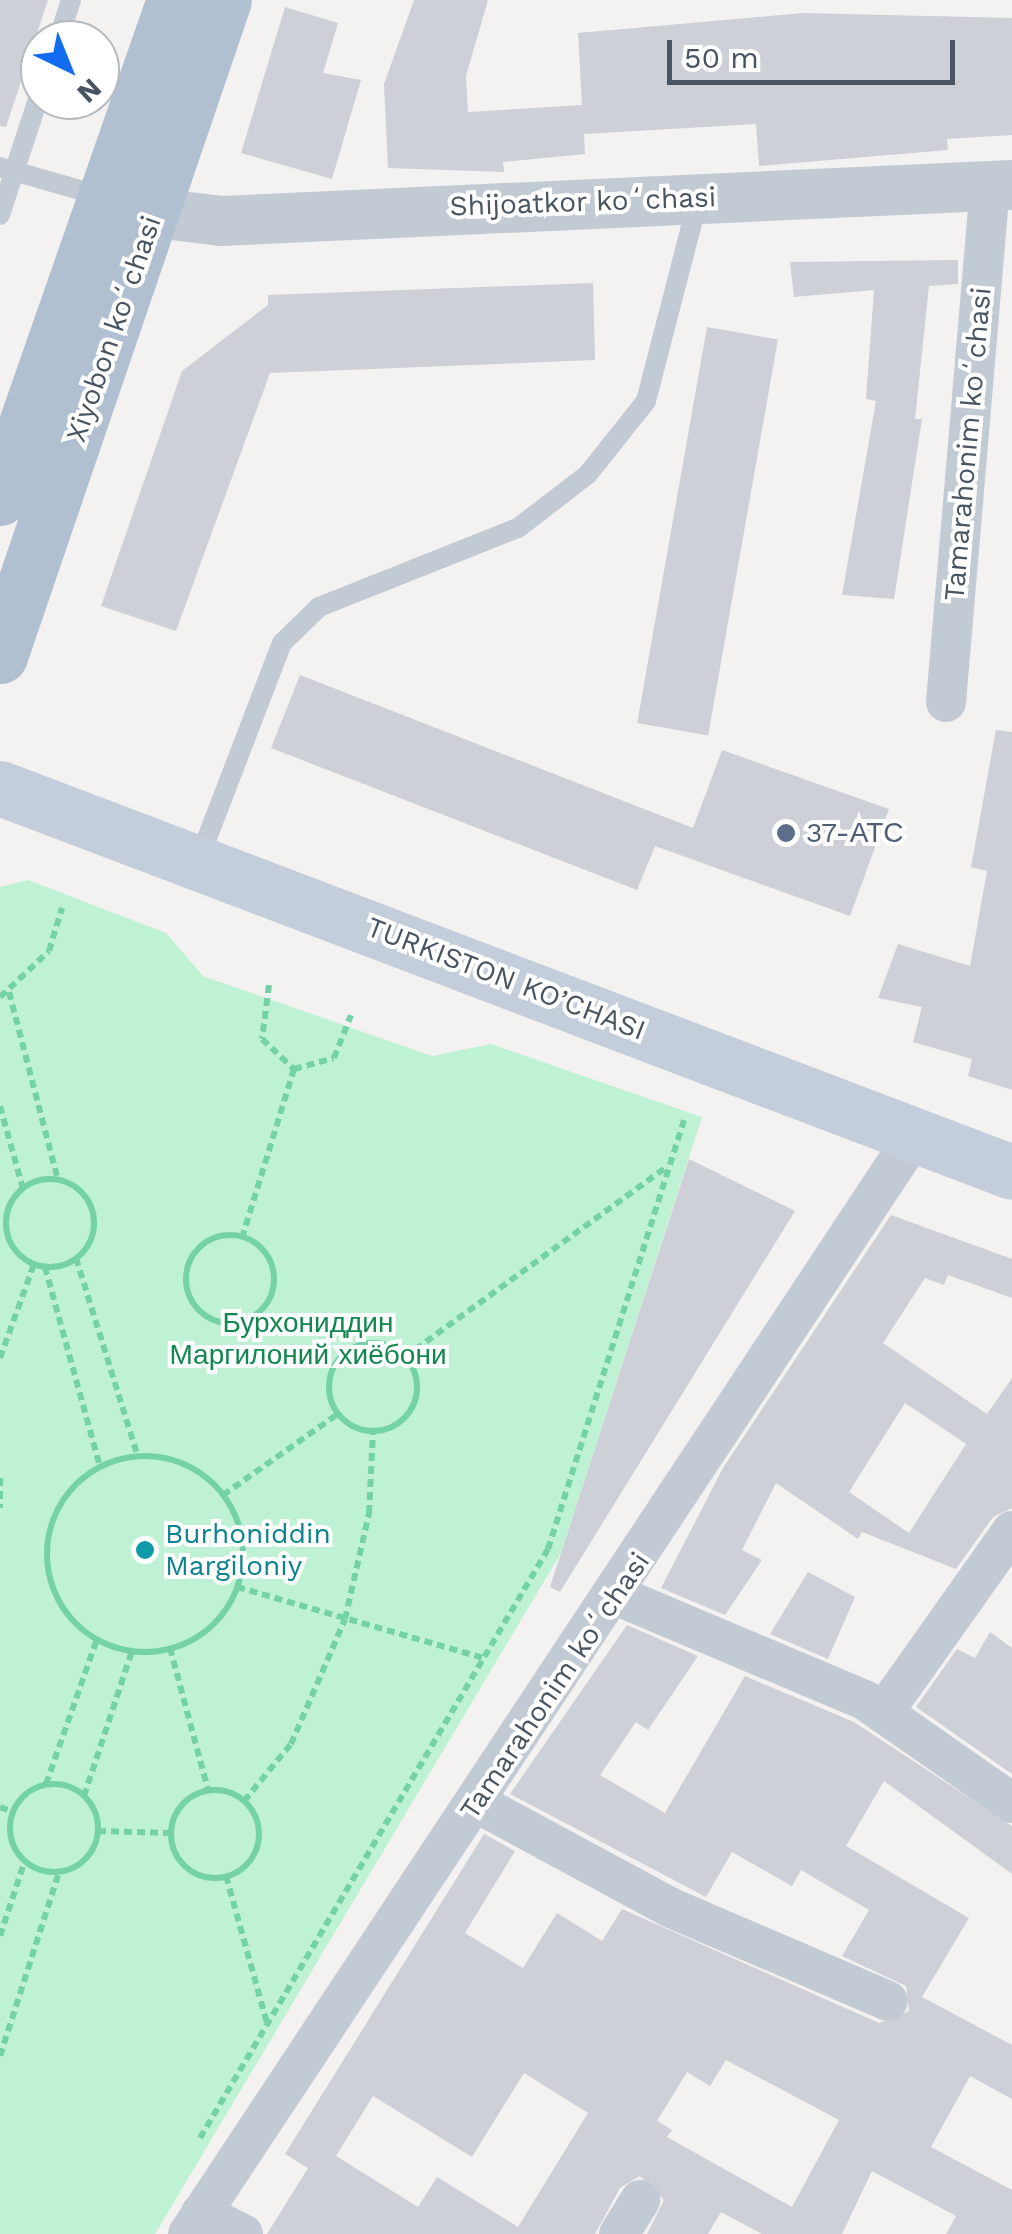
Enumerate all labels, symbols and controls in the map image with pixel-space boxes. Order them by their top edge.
north arrow [20,20,120,120]
scale bar [672,20,960,82]
text: 50 m [684,40,759,75]
text: N [71,72,108,110]
street label: Shijoatkor koʻchasi [449,181,717,223]
street label: Xiyobon koʻchasi [60,212,168,446]
street label: Tamarahonim koʻchasi [938,286,998,602]
place label: 37-АТС [806,816,904,850]
marker: 37-АТС [775,822,797,844]
street label: TURKISTON KO’CHASI [362,910,650,1048]
park label: Бурхониддин Маргилоний хиёбони [169,1306,447,1372]
place label: Burhoniddin Margiloniy [165,1517,331,1583]
marker: Burhoniddin Margiloniy [134,1539,156,1561]
street label: Tamarahonim koʻchasi [453,1546,657,1826]

